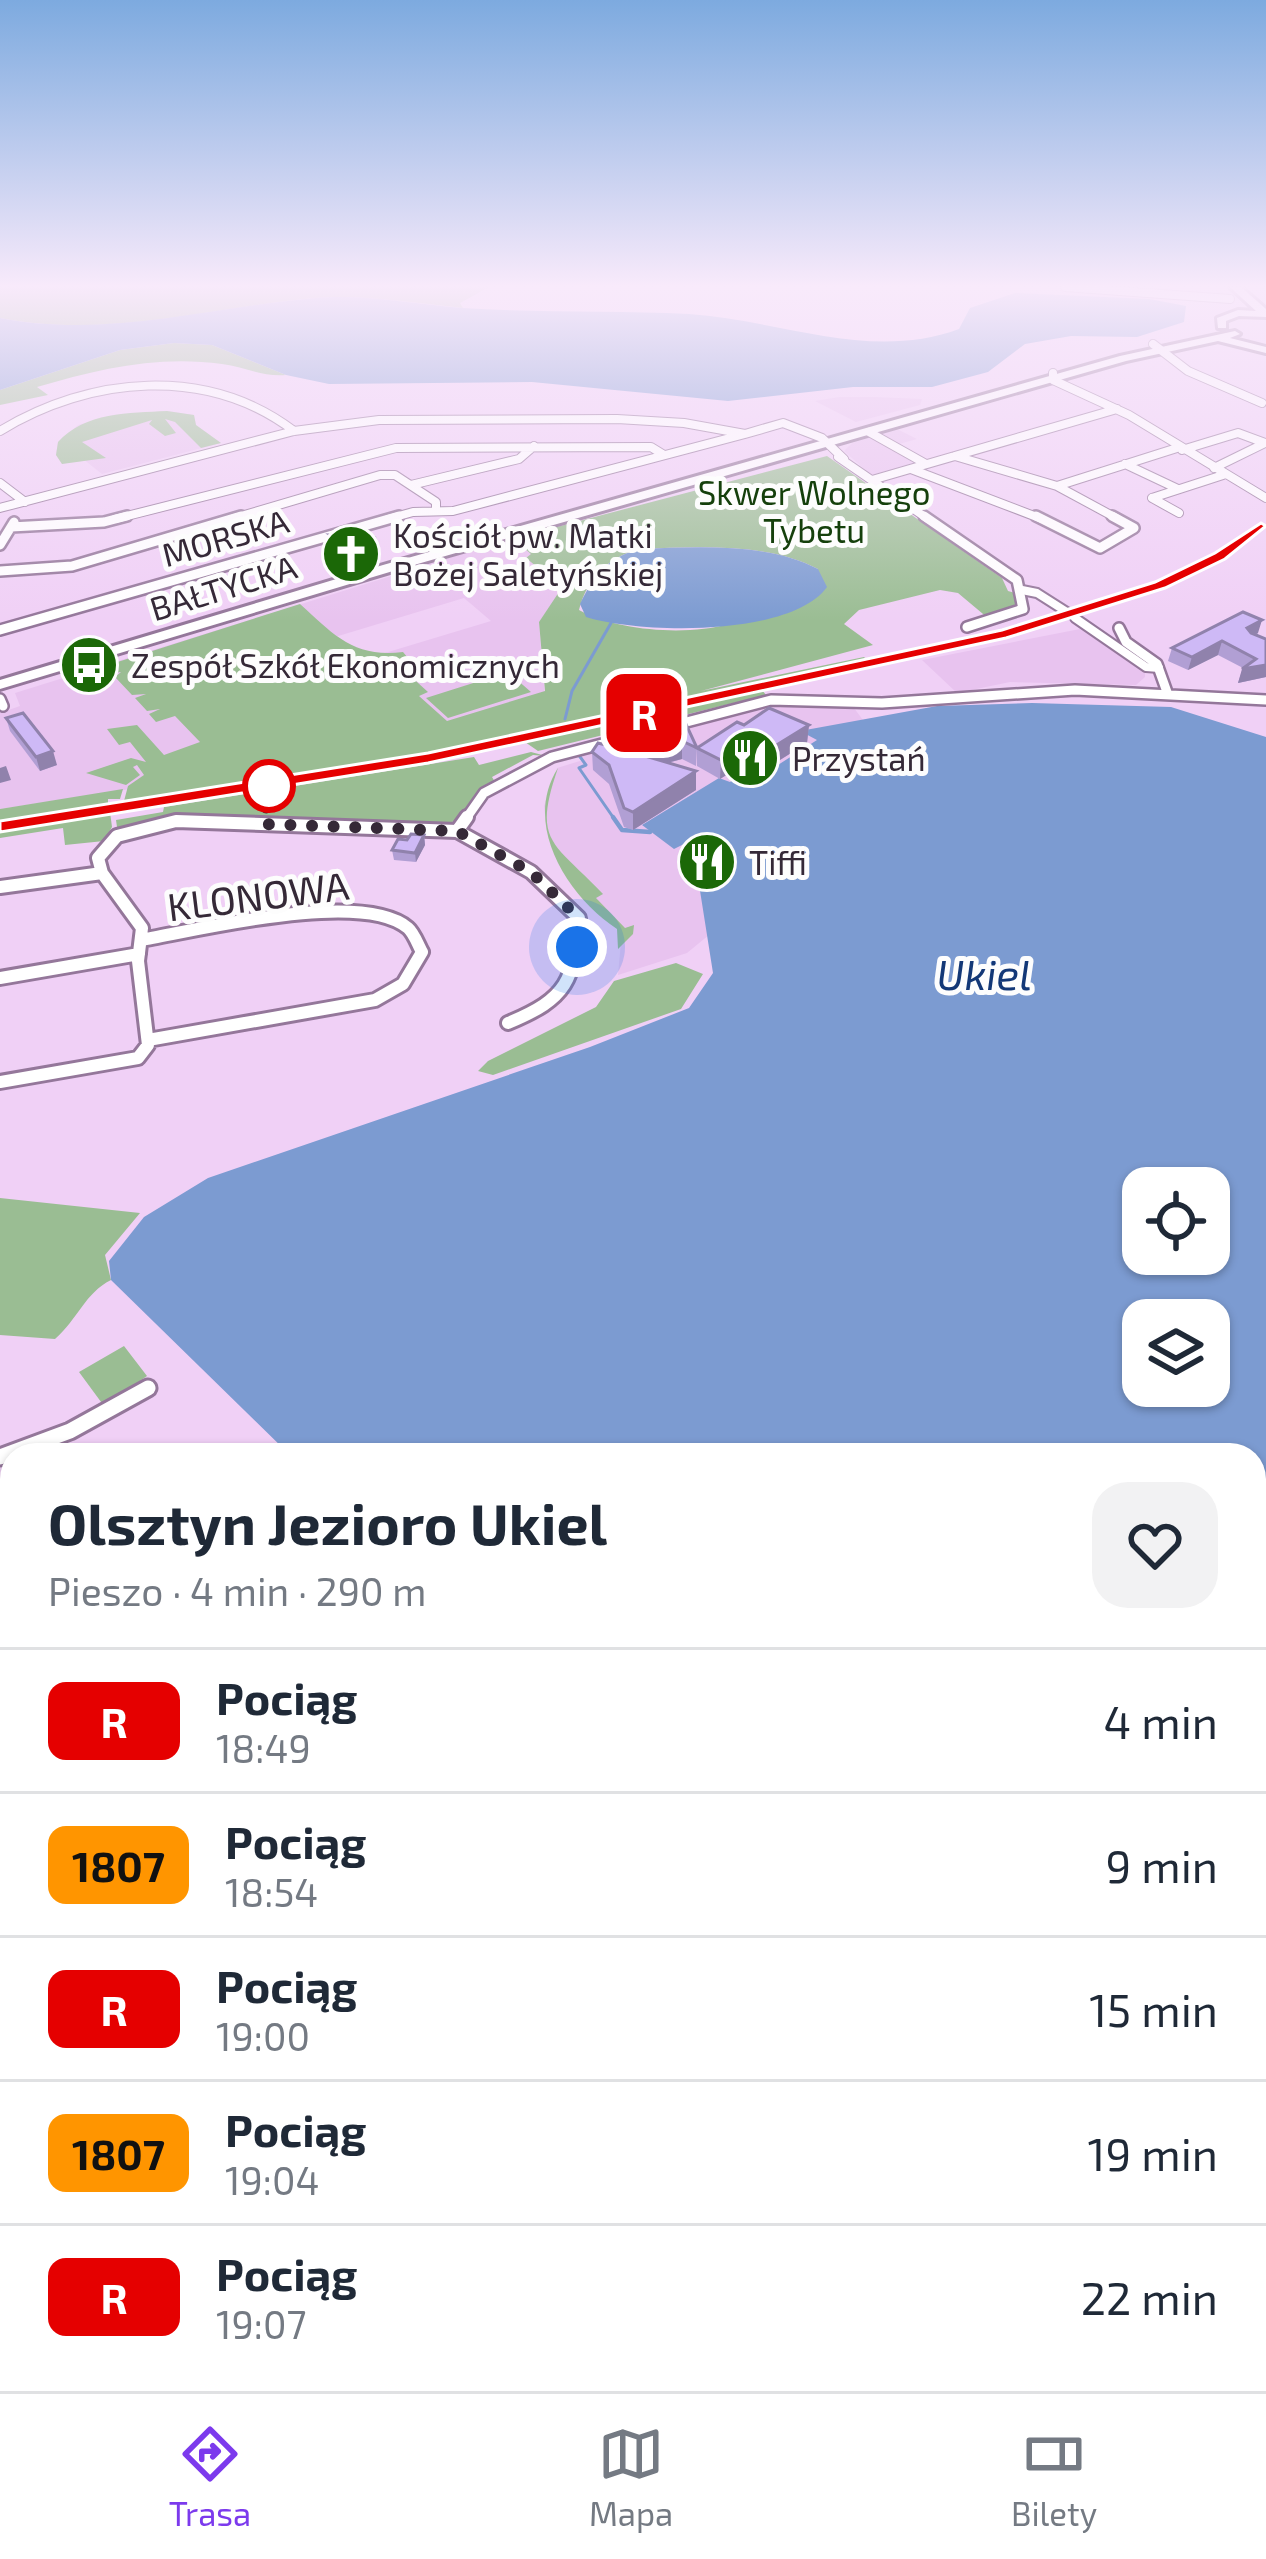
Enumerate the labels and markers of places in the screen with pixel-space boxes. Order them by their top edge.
place label: Kościół pw. Matki Bożej Saletyńskiej [393,515,663,593]
church icon: Kościół pw. Matki Bożej Saletyńskiej [320,523,382,585]
bus stop icon: Zespół Szkół Ekonomicznych [58,634,120,696]
place label: Zespół Szkół Ekonomicznych [131,645,560,685]
restaurant icon: Przystań [719,727,781,789]
place label: Przystań [792,738,926,778]
unlabelled marker [244,761,294,811]
restaurant icon: Tiffi [676,831,738,893]
place label: Tiffi [749,842,807,882]

